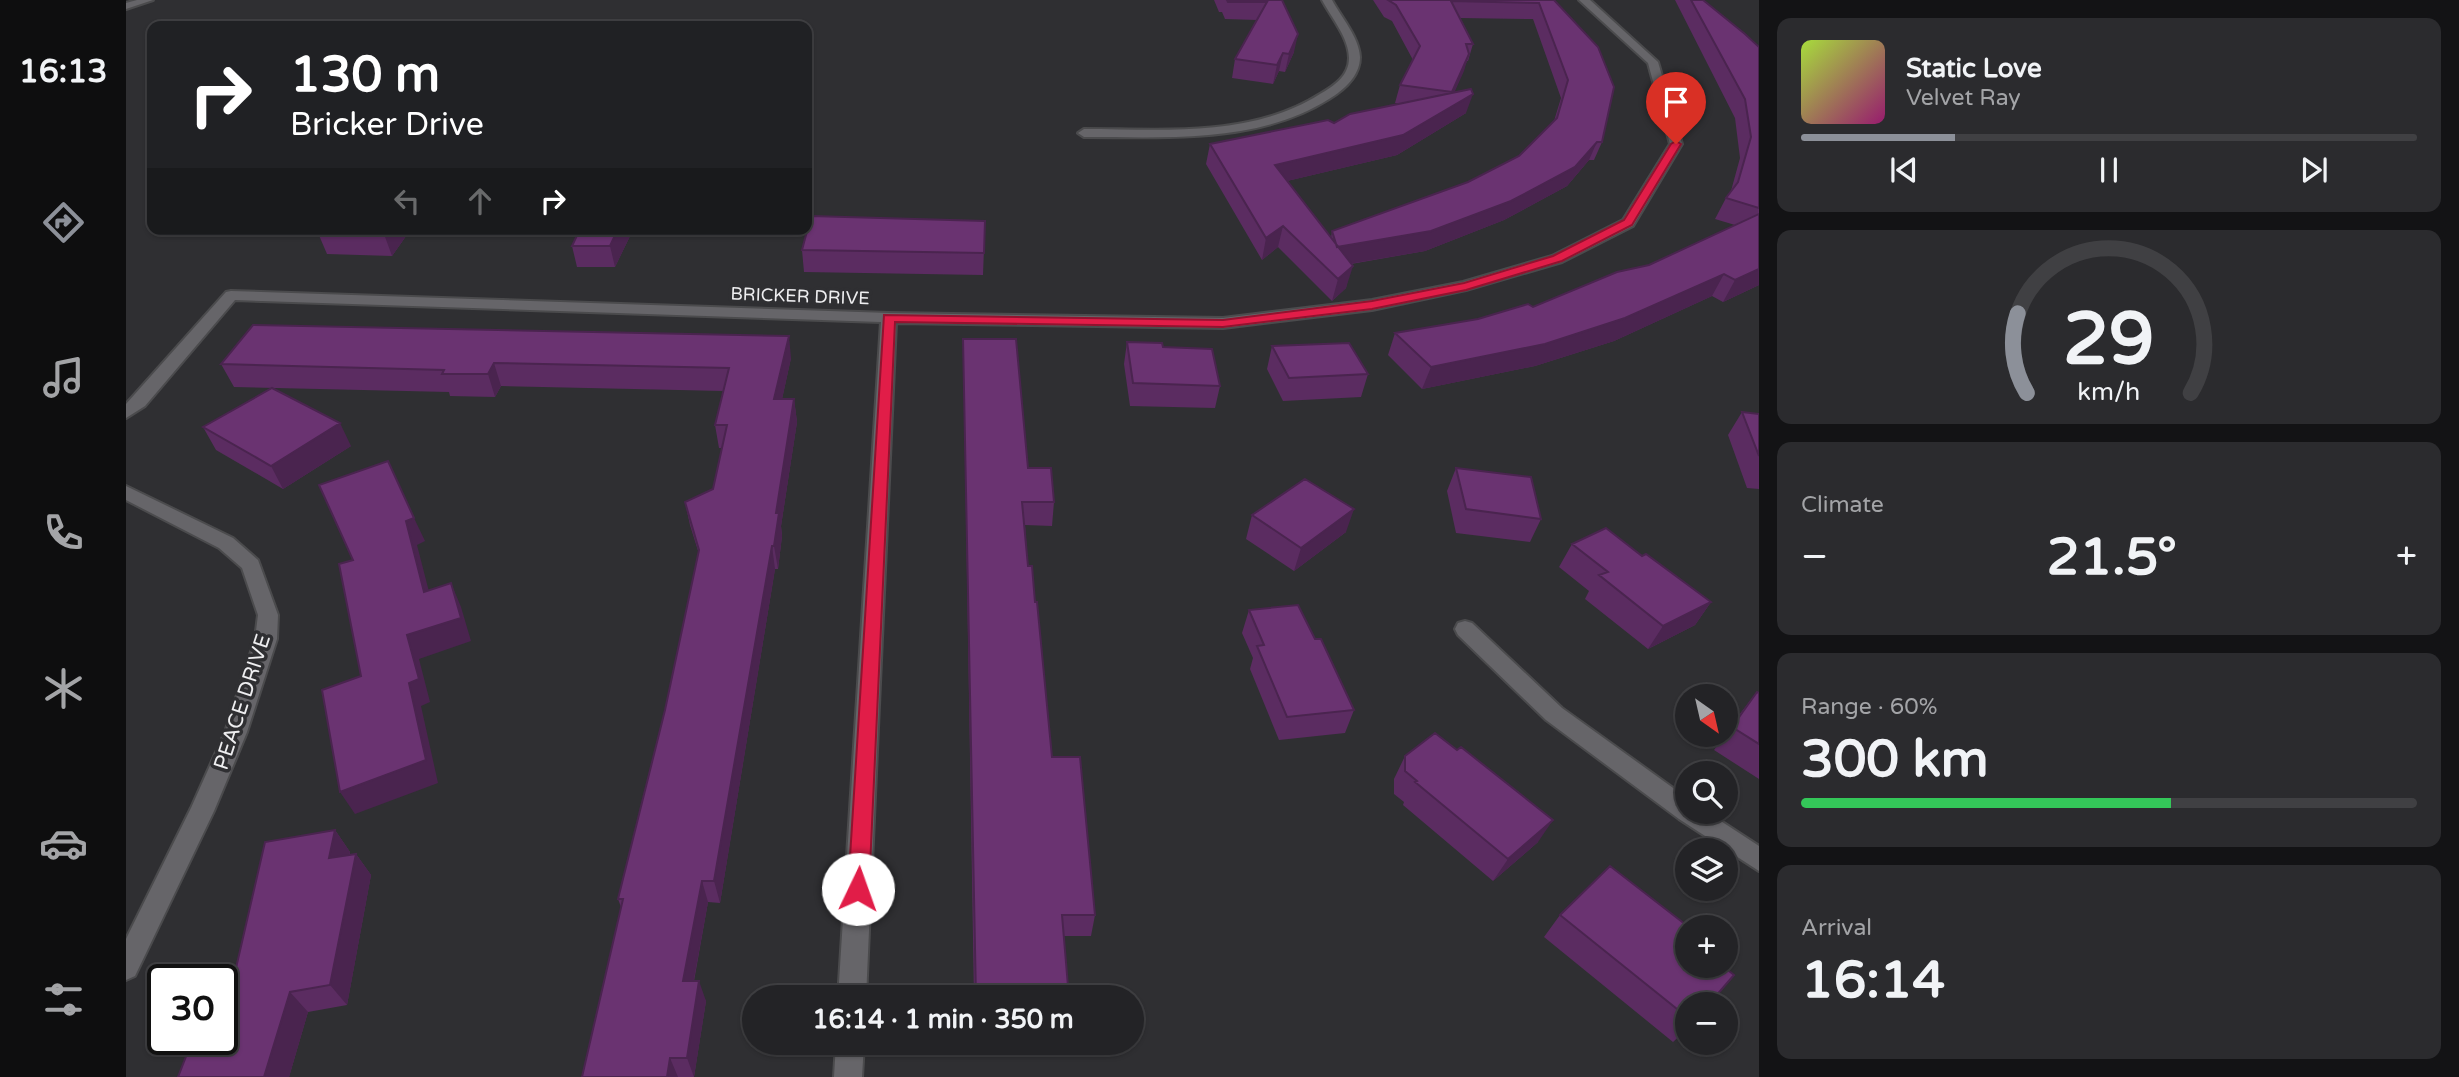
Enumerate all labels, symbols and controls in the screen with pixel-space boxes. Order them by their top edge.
text: 130 m [290,46,440,105]
icon: right [175,49,266,140]
text: 16:13 [19,53,107,91]
text: Static Love [1906,53,2042,84]
pin [1646,72,1706,144]
icon: arrive [1657,83,1695,121]
text: Velvet Ray [1906,84,2021,112]
text: Bricker Drive [290,106,484,144]
icon: previous [1885,151,1923,189]
icon: pause [2090,151,2128,189]
icon: next [2295,151,2333,189]
icon: left [388,182,426,220]
icon: ahead [461,182,499,220]
icon: right [534,182,572,220]
icon: directions [39,198,88,247]
street label: BRICKER DRIVE [730,283,870,309]
text: 29 [2063,296,2155,384]
icon: music [39,353,88,402]
text: km/h [2078,376,2140,406]
text: Climate [1801,491,1884,519]
icon: phone [39,508,88,557]
text: 21.5° [2047,526,2177,589]
text: − [1801,534,1828,580]
text: + [2396,534,2417,580]
street label: PEACE DRIVE [209,631,276,773]
icon: climate [39,664,88,713]
north arrow [1675,684,1738,747]
map controls [1675,684,1738,1055]
text: Range · 60% [1801,693,1937,721]
text: 300 km [1801,728,1989,791]
button: search [1675,761,1738,824]
icon: car [39,819,88,868]
button: layers [1675,838,1738,901]
position arrow [821,852,895,926]
text: Arrival [1801,914,1872,942]
button: + [1675,915,1738,978]
text: 16:14 [1801,949,1945,1012]
speed limit sign: 30 [147,964,238,1055]
icon: filters [39,975,88,1024]
button: − [1675,992,1738,1055]
text: 16:14 · 1 min · 350 m [812,1004,1074,1035]

